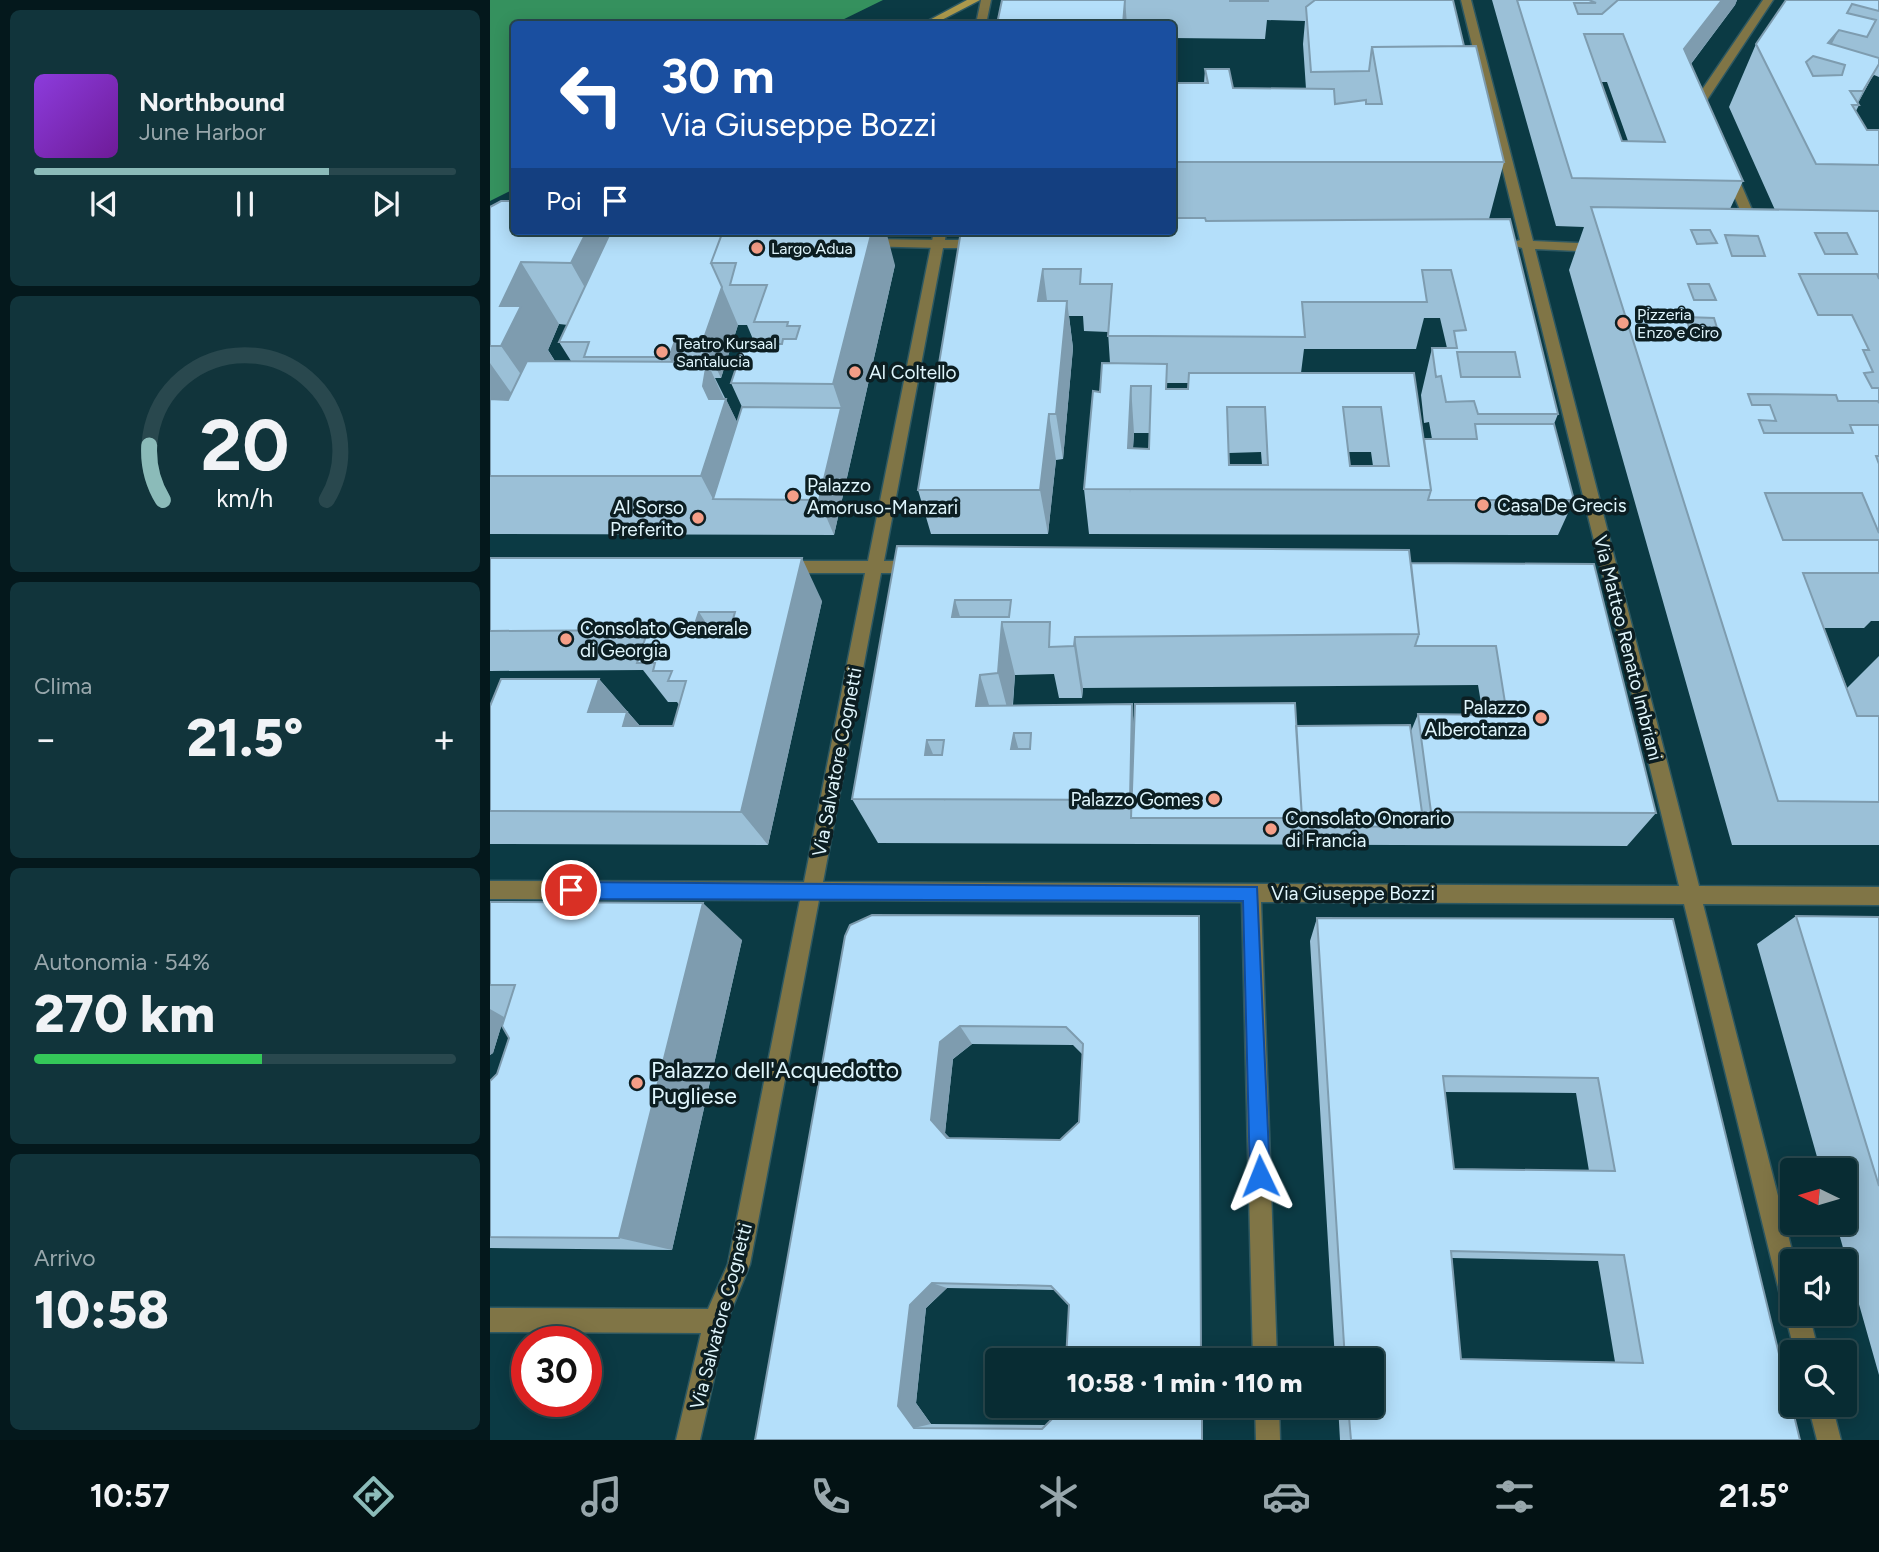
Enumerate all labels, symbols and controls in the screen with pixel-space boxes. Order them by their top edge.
text: 30 m [661,46,774,105]
icon: left [546,49,637,140]
text: Northbound [139,86,285,118]
text: Via Giuseppe Bozzi [661,106,937,144]
text: June Harbor [139,118,266,146]
icon: arrive [596,182,634,220]
icon: previous [85,185,123,223]
icon: pause [226,185,264,223]
icon: next [367,185,405,223]
text: Poi [546,185,582,217]
place label: Largo Adua [771,239,853,258]
marker: Largo Adua [749,240,765,256]
place label: Pizzeria Enzo e Ciro [1637,305,1719,342]
marker: Pizzeria Enzo e Ciro [1615,315,1631,331]
place label: Teatro Kursaal Santalucia [676,334,777,371]
marker: Teatro Kursaal Santalucia [654,344,670,360]
place label: Al Coltello [869,361,957,384]
marker: Al Coltello [847,364,863,380]
text: 20 [200,401,290,488]
place label: Palazzo Amoruso-Manzari [807,474,958,519]
text: km/h [216,483,274,513]
marker: Palazzo Amoruso-Manzari [785,488,801,504]
place label: Casa De Grecis [1497,494,1627,517]
place label: Al Sorso Preferito [610,496,684,541]
marker: Casa De Grecis [1475,497,1491,513]
marker: Al Sorso Preferito [690,510,706,526]
street label: Via Matteo Renato Imbriani [1589,533,1667,763]
place label: Consolato Generale di Georgia [580,617,748,662]
marker: Consolato Generale di Georgia [558,631,574,647]
street label: Via Salvatore Cognetti [807,666,867,858]
text: Clima [34,672,92,700]
place label: Palazzo Alberotanza [1425,696,1527,741]
text: 21.5° [187,707,303,769]
marker: Palazzo Alberotanza [1533,710,1549,726]
text: − [34,716,58,762]
text: + [432,716,456,762]
place label: Palazzo Gomes [1070,788,1200,811]
marker: Palazzo Gomes [1206,791,1222,807]
place label: Consolato Onorario di Francia [1285,807,1451,852]
marker: Consolato Onorario di Francia [1263,821,1279,837]
pin [541,860,601,920]
icon: arrive [552,871,590,909]
street label: Via Giuseppe Bozzi [1271,882,1435,905]
text: Autonomia · 54% [34,948,210,976]
text: 270 km [34,983,215,1045]
place label: Palazzo dell'Acquedotto Pugliese [651,1056,899,1110]
marker: Palazzo dell'Acquedotto Pugliese [629,1075,645,1091]
position arrow [1223,1139,1297,1213]
north arrow [1780,1158,1857,1236]
map controls [1780,1158,1857,1417]
street label: Via Salvatore Cognetti [685,1220,757,1412]
text: Arrivo [34,1244,96,1272]
button: sound [1780,1249,1857,1326]
text: 10:58 [34,1279,169,1341]
speed limit sign: 30 [511,1326,602,1417]
button: search [1780,1340,1857,1417]
text: 10:58 · 1 min · 110 m [1067,1367,1302,1399]
icon: directions [349,1472,398,1521]
icon: music [577,1472,626,1521]
icon: phone [806,1472,855,1521]
icon: climate [1034,1472,1083,1521]
icon: car [1262,1472,1311,1521]
icon: filters [1490,1472,1539,1521]
text: 10:57 [90,1477,170,1515]
text: 21.5° [1719,1477,1789,1515]

